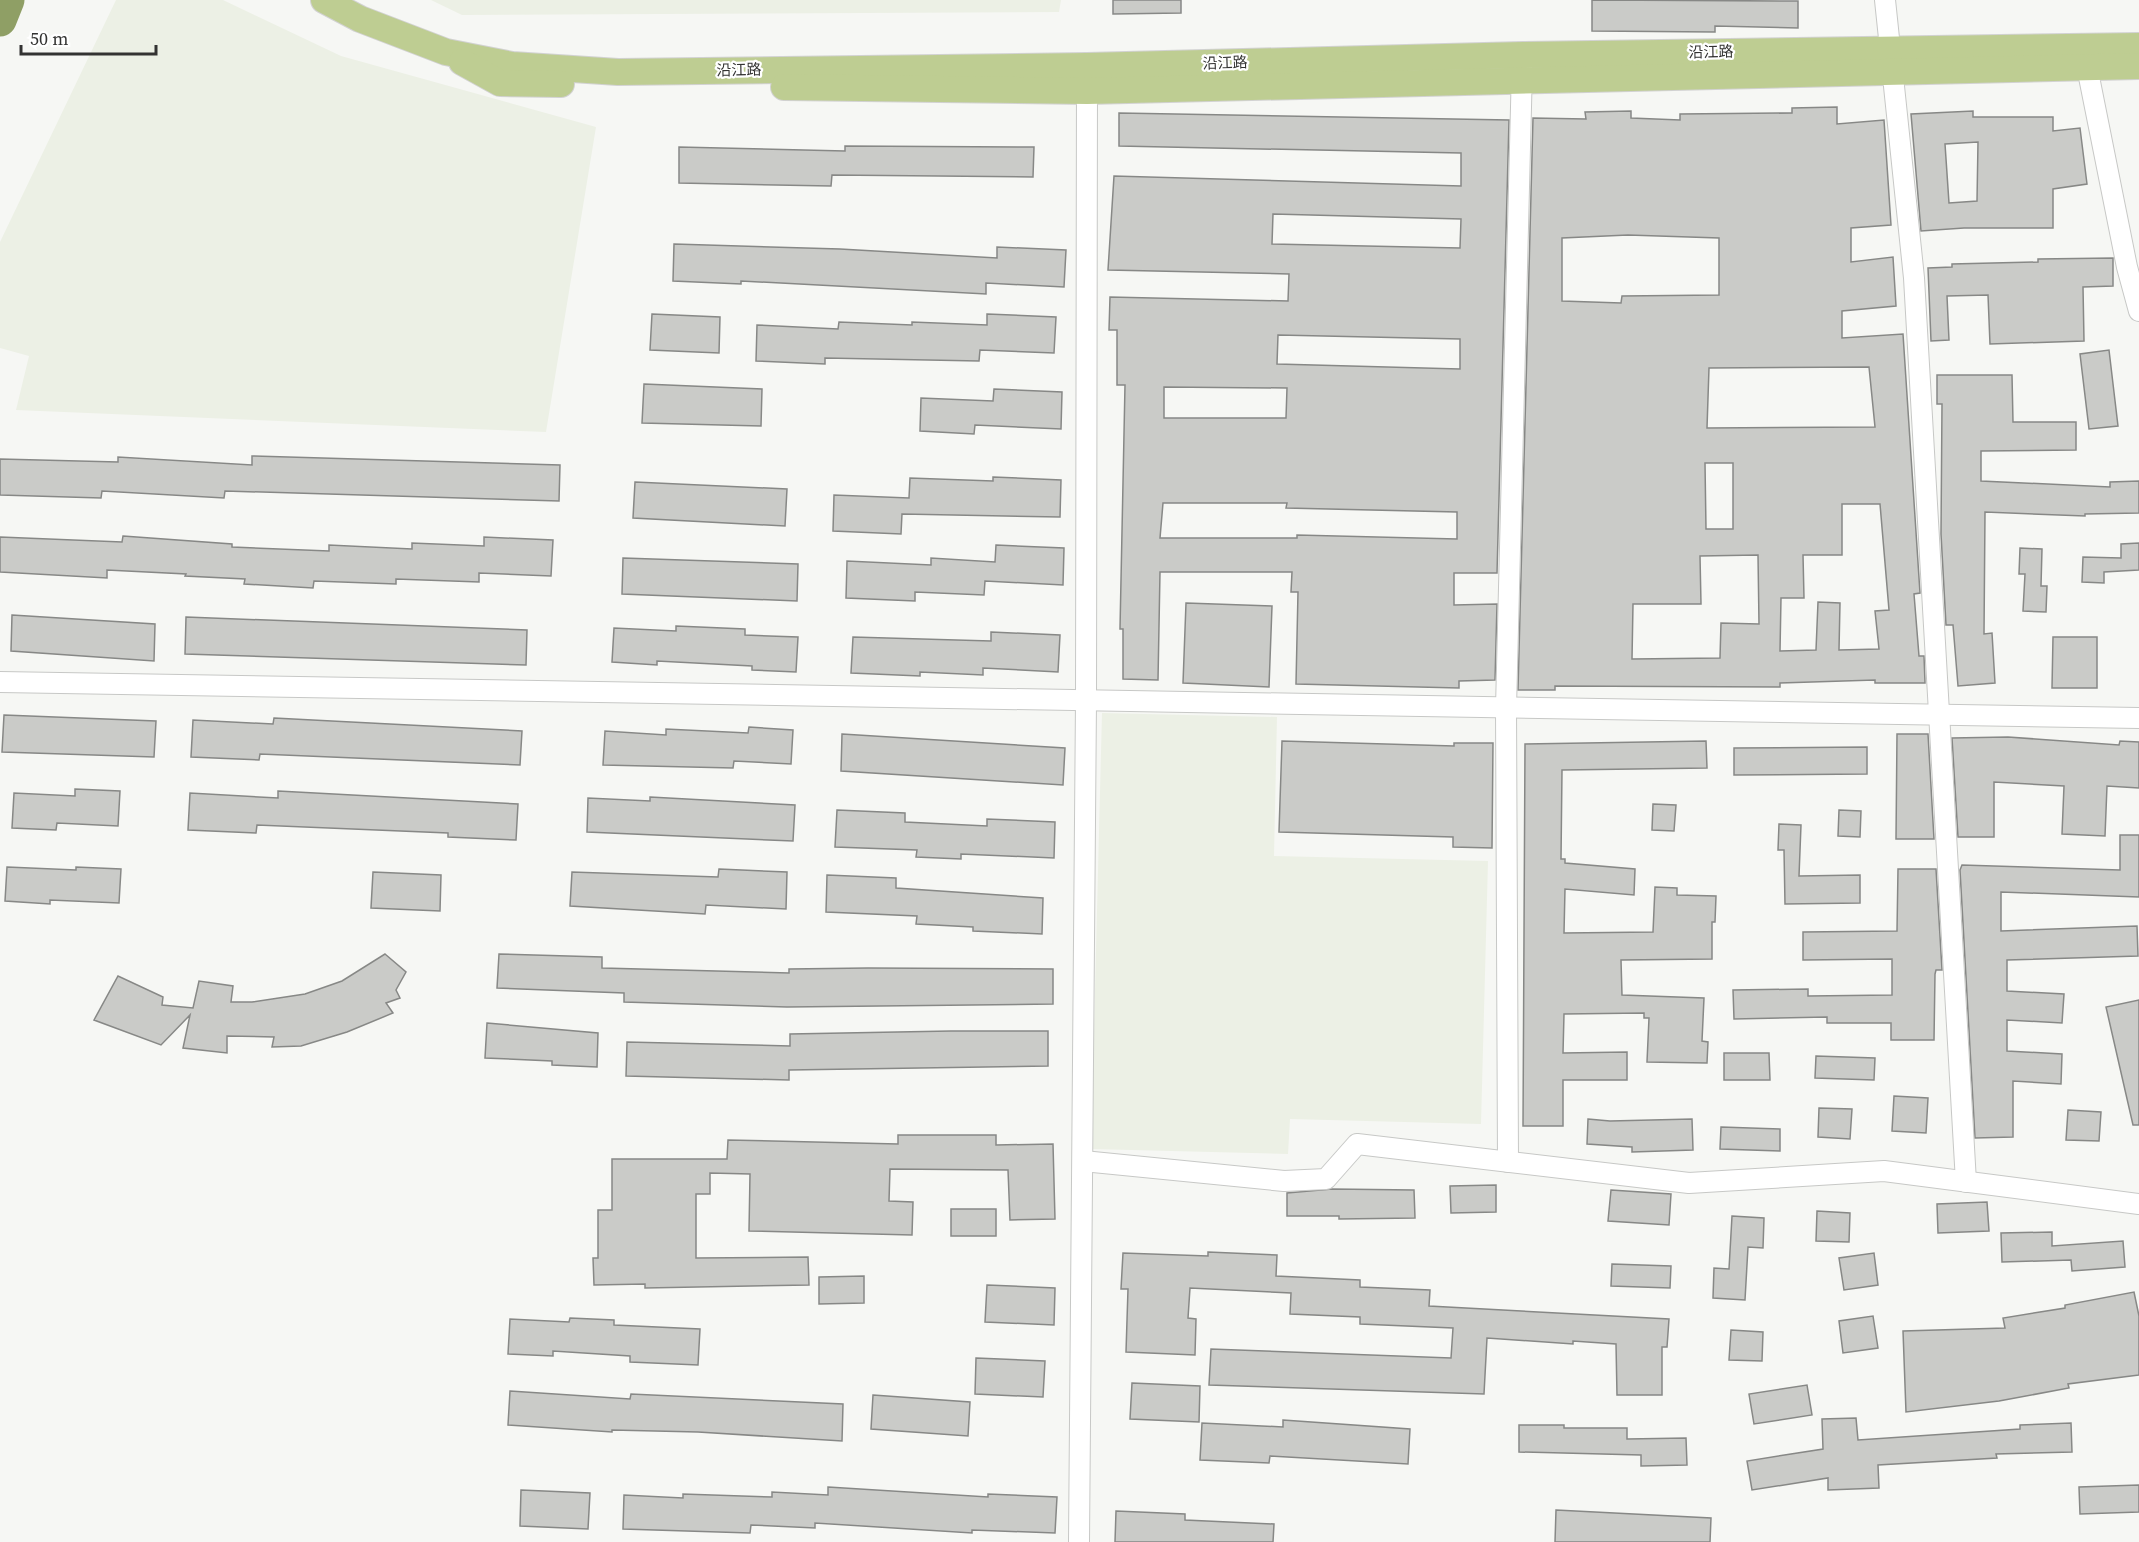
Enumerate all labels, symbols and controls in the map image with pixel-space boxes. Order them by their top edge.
scale bar [21,18,156,56]
text: 50 m [30,26,68,51]
street label: 沿江路 [1688,41,1734,62]
street label: 沿江路 [1202,51,1248,74]
street label: 沿江路 [716,59,762,80]

